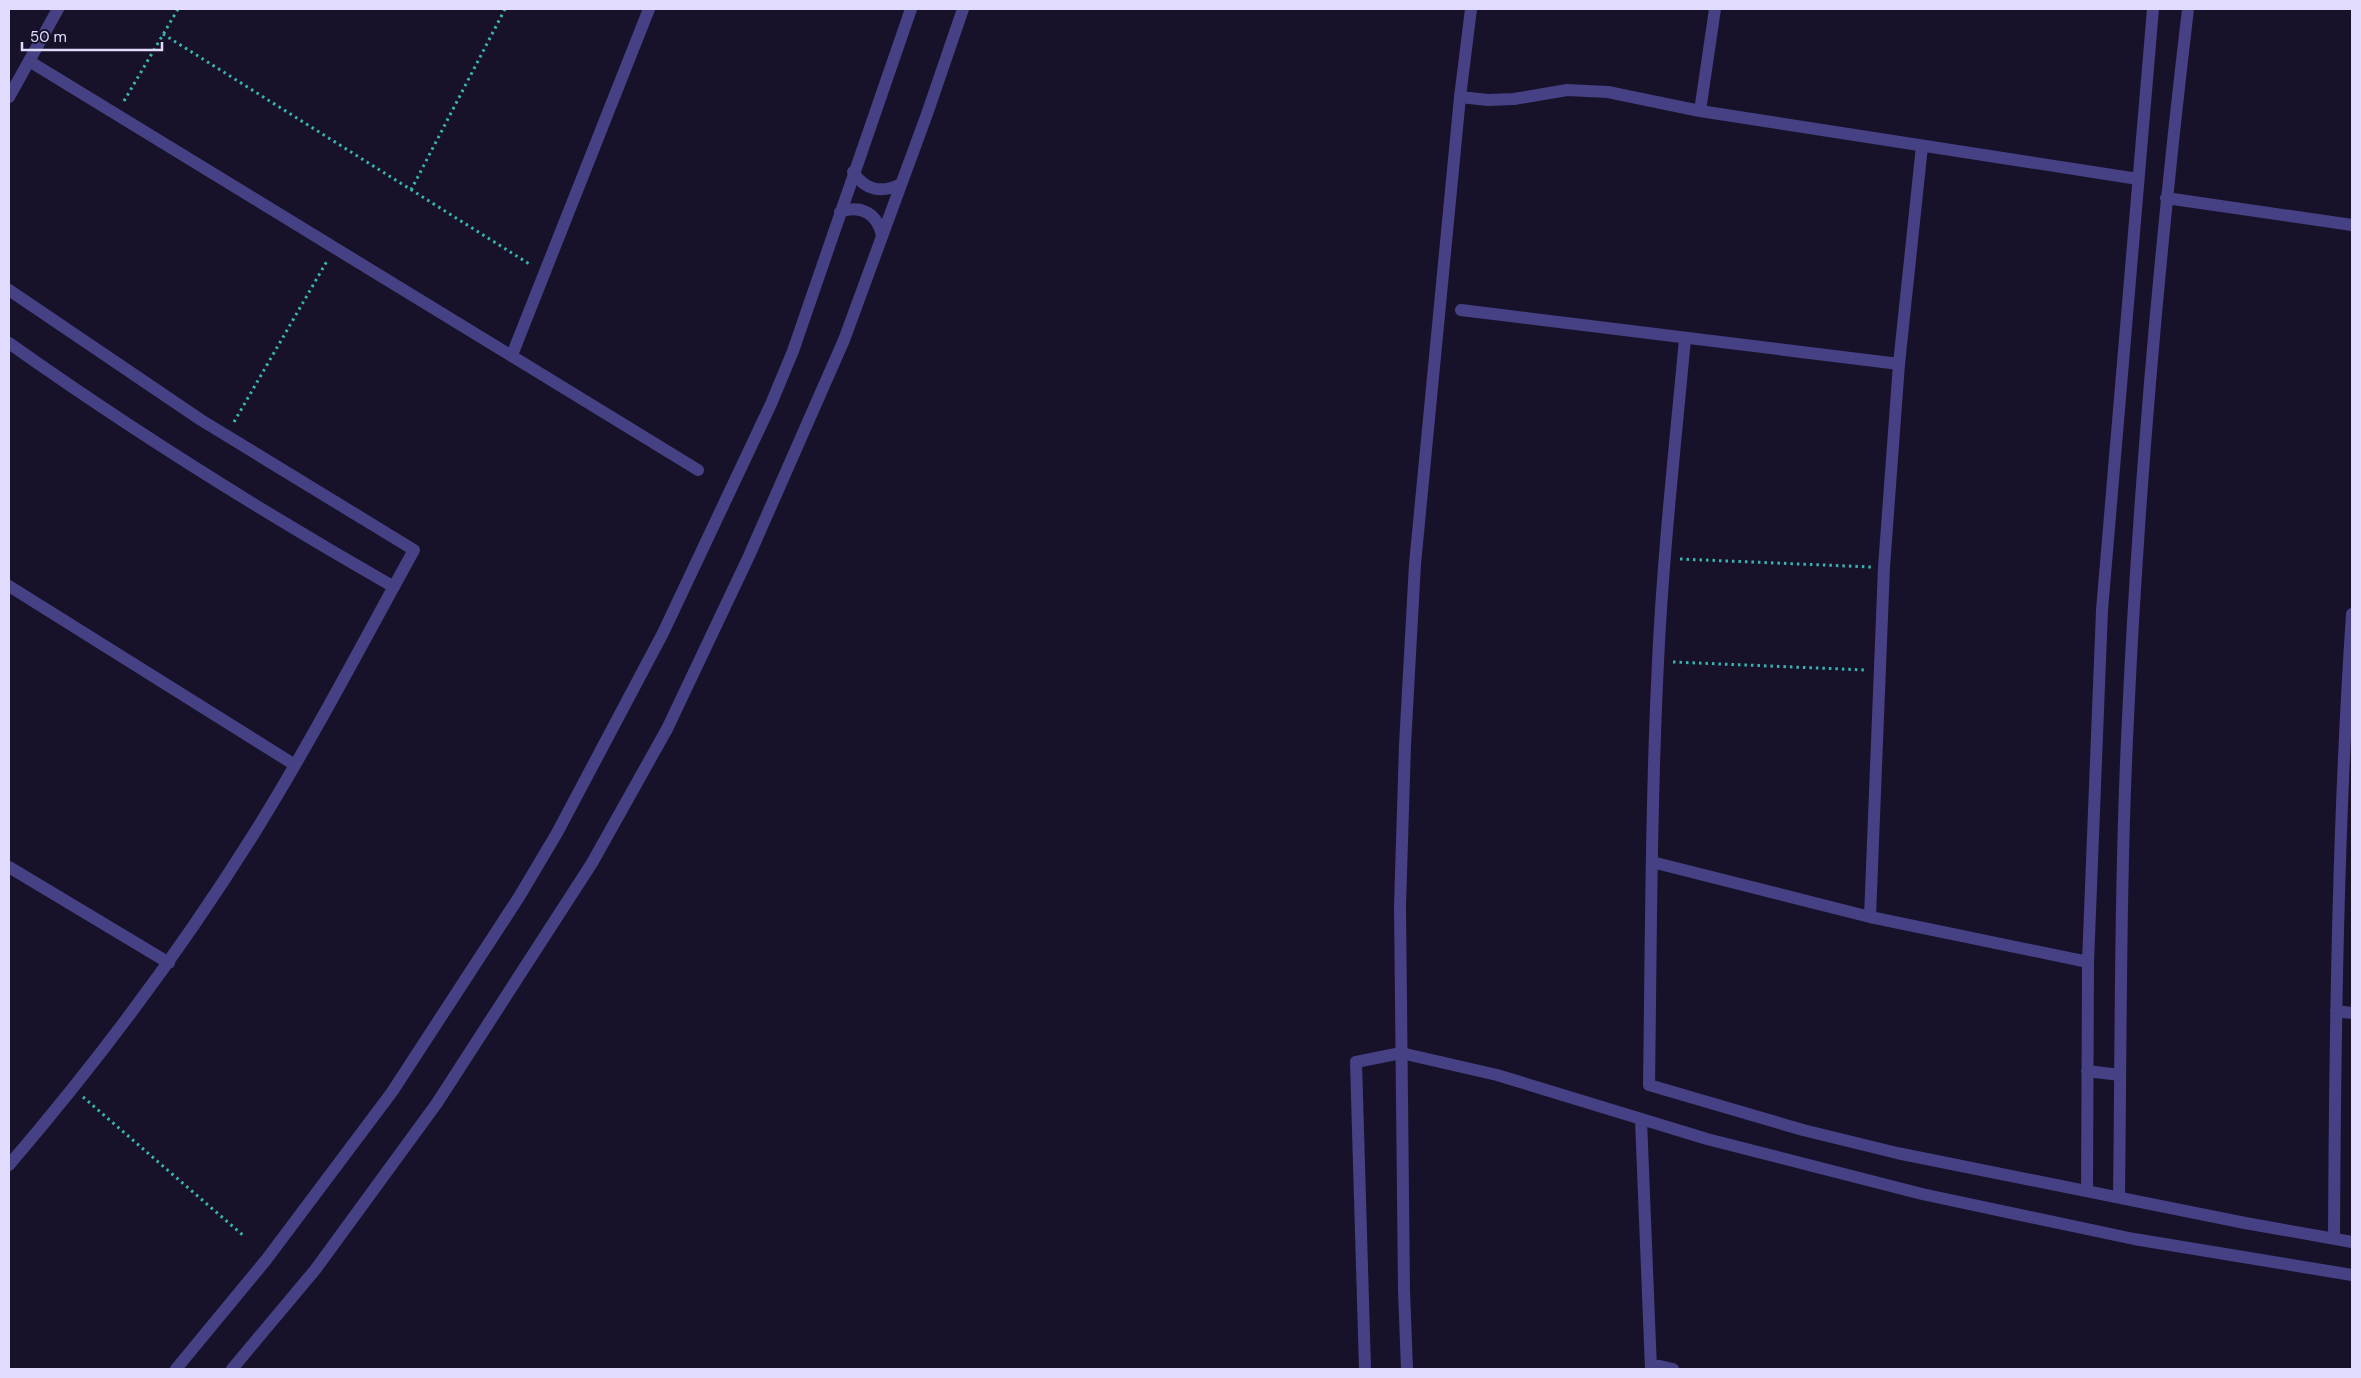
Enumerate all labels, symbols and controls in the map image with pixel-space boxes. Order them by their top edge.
scale bar [22,20,162,52]
text: 50 m [30,27,67,47]

